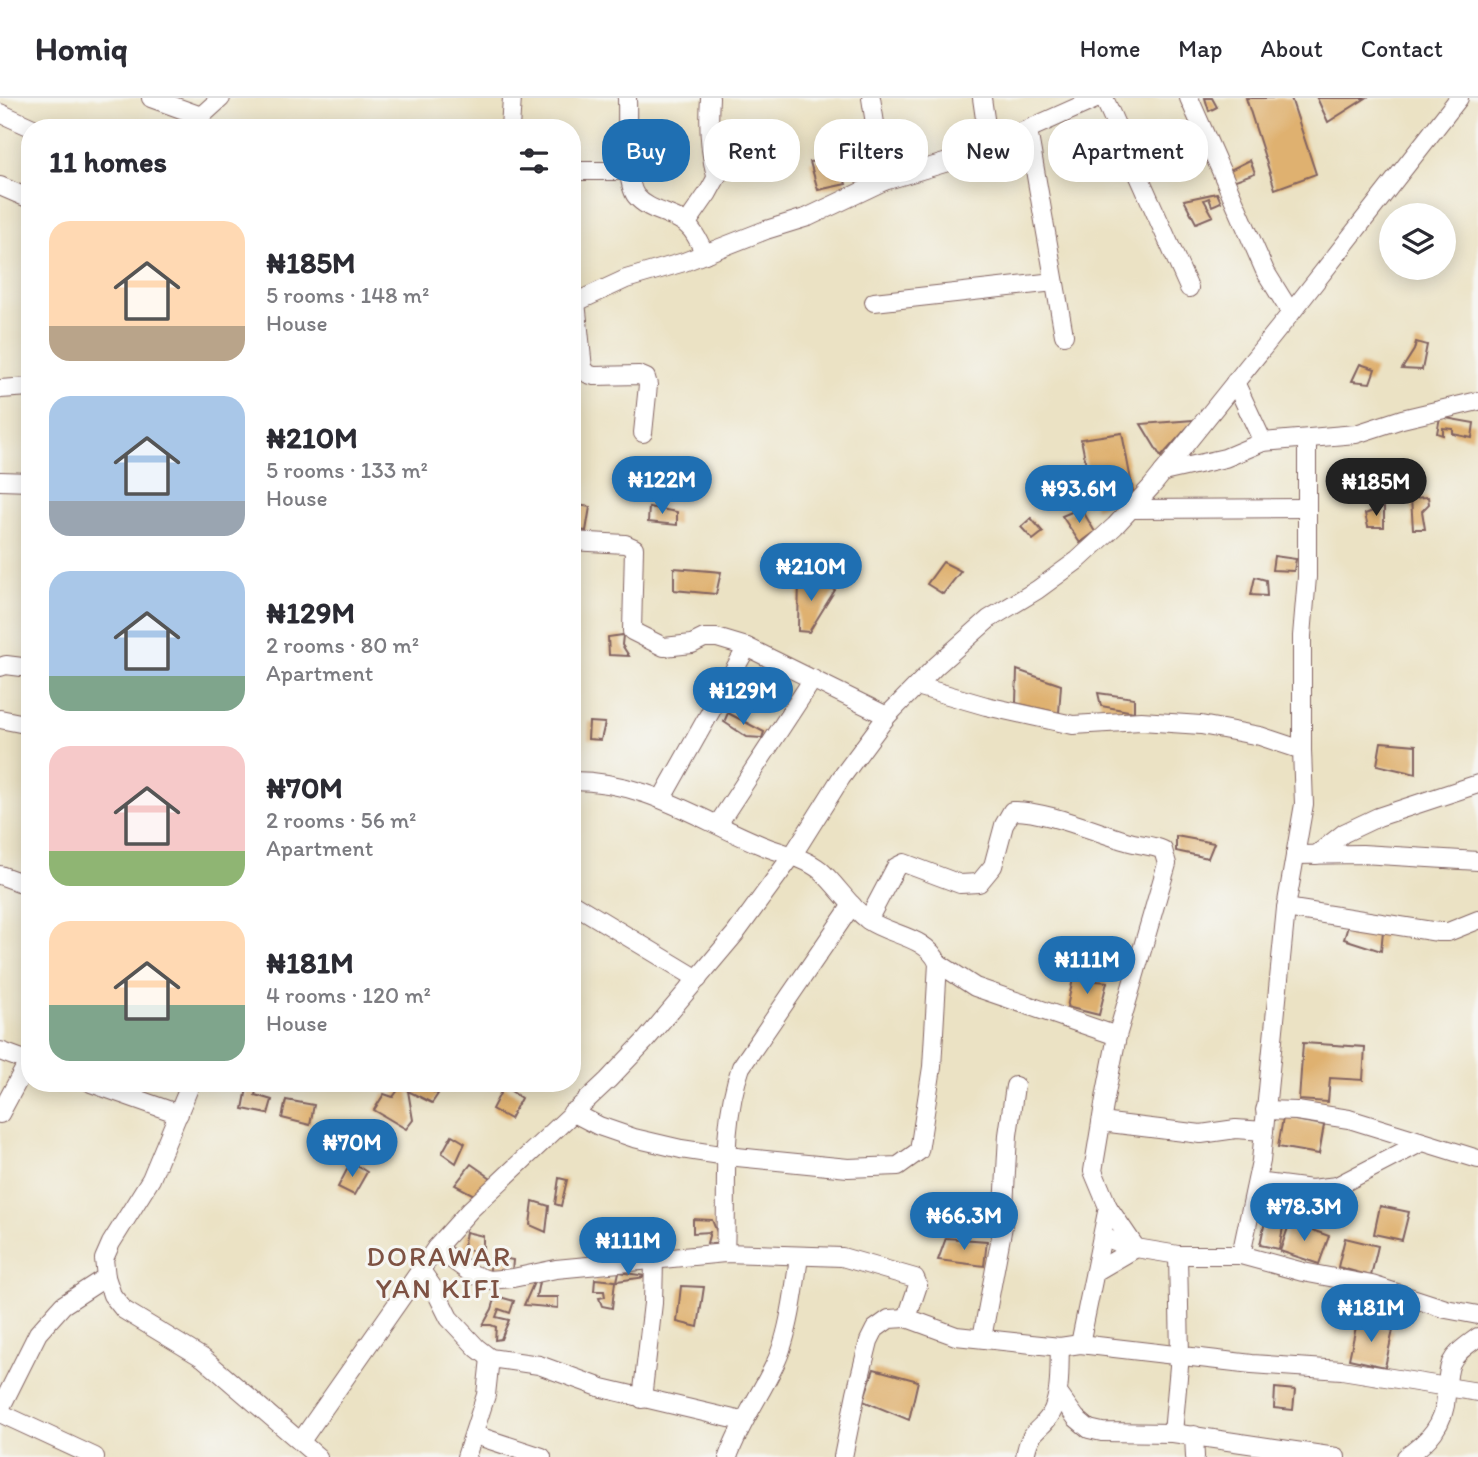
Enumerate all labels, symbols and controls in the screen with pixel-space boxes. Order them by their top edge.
text: Homiq [35,29,128,68]
text: Home [1080,34,1140,63]
text: Map [1178,34,1222,63]
text: About [1260,34,1323,63]
text: Contact [1361,34,1443,63]
chip: Buy [602,119,690,182]
chip: Rent [704,119,800,182]
chip: Filters [814,119,928,182]
chip: New [942,119,1034,182]
chip: Apartment [1048,119,1208,182]
icon: filters [515,142,553,180]
text: 11 homes [49,143,167,180]
map controls [1379,203,1456,280]
button: layers [1379,203,1456,280]
text: ₦185M [266,244,356,281]
icon: home [105,249,189,333]
text: 5 rooms · 148 m² [266,281,429,309]
text: House [266,309,328,337]
text: ₦210M [266,419,358,456]
icon: home [105,424,189,508]
text: 5 rooms · 133 m² [266,456,428,484]
pin: ₦122M [613,456,711,516]
pin: ₦185M [1327,458,1425,518]
text: ₦122M [628,465,696,493]
pin: ₦93.6M [1022,466,1136,525]
text: ₦185M [1342,467,1410,495]
text: ₦93.6M [1041,474,1117,502]
text: House [266,484,328,512]
pin: ₦210M [762,544,860,603]
text: ₦210M [776,552,846,580]
text: ₦129M [266,594,355,631]
icon: home [105,599,189,683]
text: 2 rooms · 80 m² [266,631,419,659]
text: Apartment [266,659,373,687]
pin: ₦129M [694,668,792,727]
text: ₦129M [709,676,777,704]
text: ₦70M [266,769,343,806]
icon: home [105,774,189,858]
text: 2 rooms · 56 m² [266,806,417,834]
text: Apartment [266,834,373,862]
pin: ₦111M [1038,936,1136,996]
text: ₦181M [266,944,354,981]
text: ₦111M [1054,945,1120,973]
icon: home [105,949,189,1033]
text: 4 rooms · 120 m² [266,981,431,1009]
text: House [266,1009,328,1037]
pin: ₦70M [311,1119,393,1179]
text: ₦70M [323,1128,382,1156]
pin: ₦78.3M [1247,1184,1361,1243]
pin: ₦66.3M [907,1192,1021,1252]
text: ₦78.3M [1266,1192,1342,1220]
text: ₦66.3M [926,1201,1002,1229]
pin: ₦111M [579,1218,677,1277]
text: ₦111M [595,1226,661,1254]
district label: DORAWAR YAN KIFI [366,1239,512,1305]
pin: ₦181M [1322,1284,1420,1344]
text: ₦181M [1337,1293,1405,1321]

